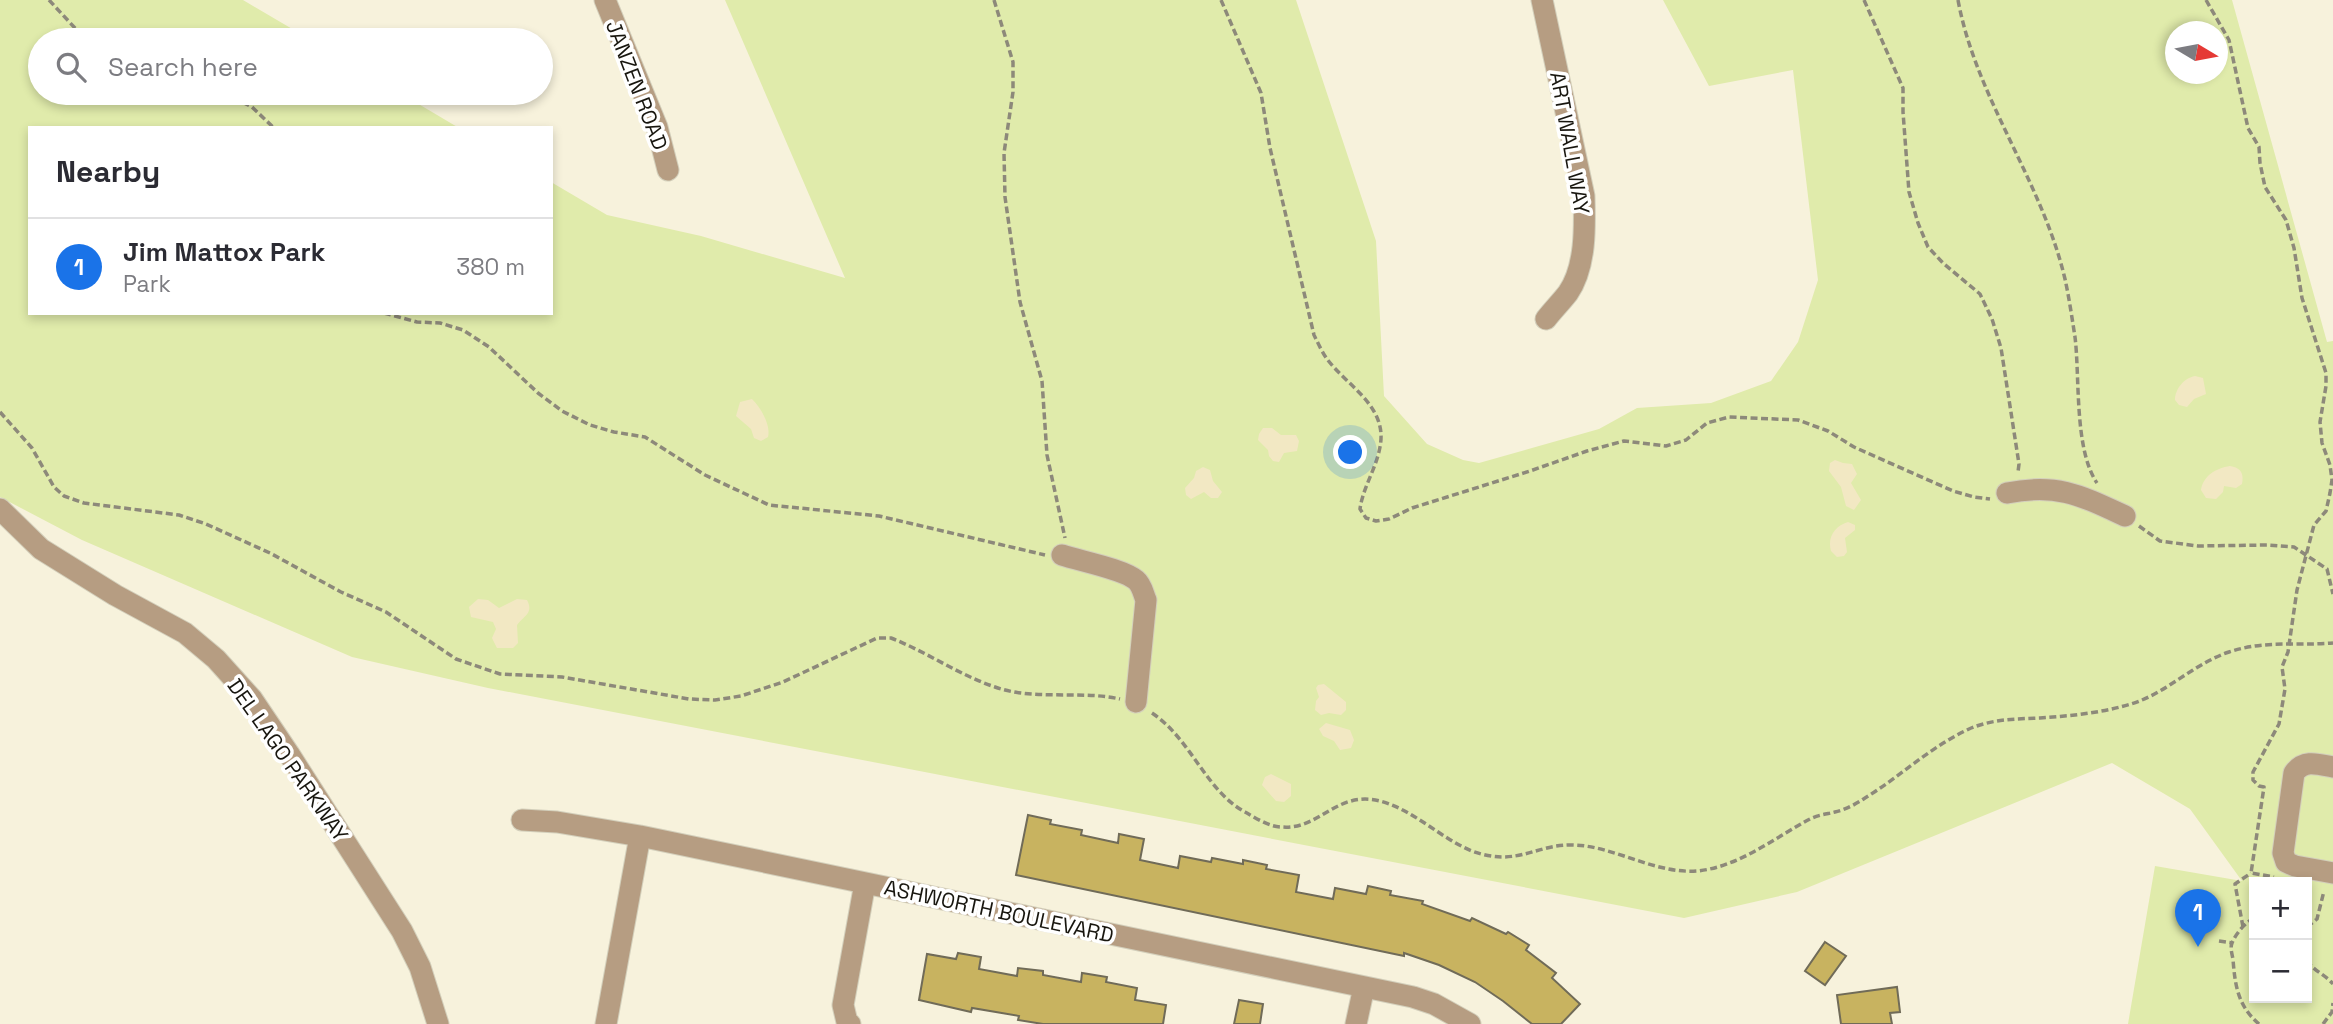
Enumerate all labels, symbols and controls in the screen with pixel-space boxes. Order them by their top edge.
street label: JANZEN ROAD [600,16,674,154]
north arrow [2165,21,2228,84]
search box [28,28,553,105]
icon: search [52,48,90,86]
text: Search here [108,50,258,84]
street label: ART WALL WAY [1544,70,1596,217]
text: Nearby [56,152,160,191]
text: Jim Mattox Park [123,235,325,269]
text: 1 [74,252,84,282]
text: 380 m [456,252,525,282]
text: Park [123,269,171,299]
your location [1333,435,1367,469]
street label: DEL LAGO PARKWAY [222,673,354,847]
street label: ASHWORTH BOULEVARD [882,873,1116,949]
map controls [2249,877,2312,1003]
button: + [2249,877,2312,940]
pin: 1 [2175,889,2221,947]
button: − [2249,940,2312,1003]

